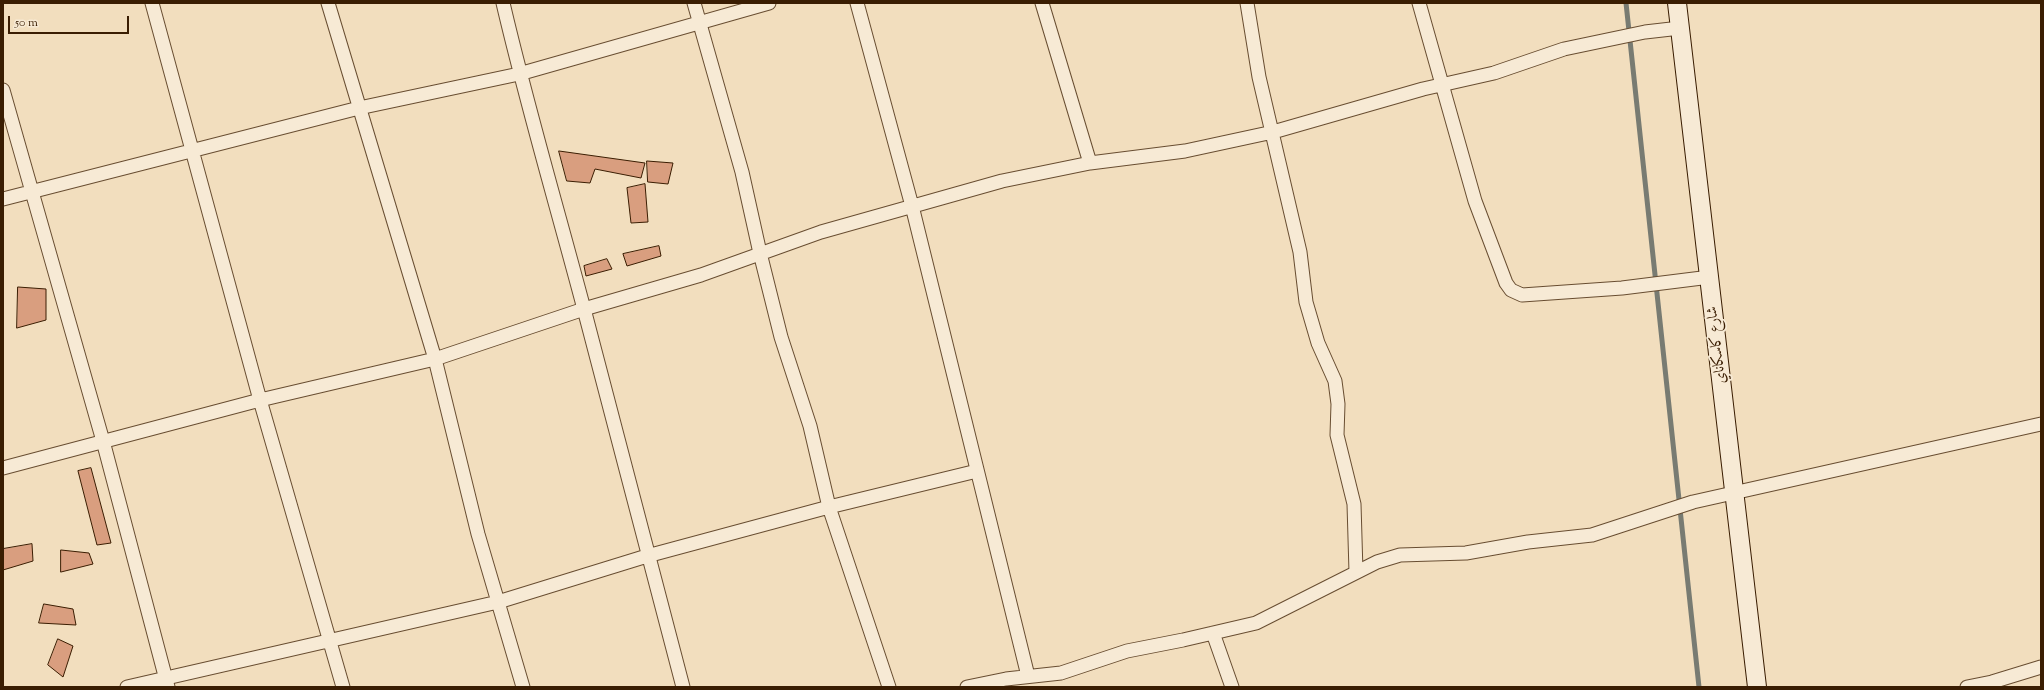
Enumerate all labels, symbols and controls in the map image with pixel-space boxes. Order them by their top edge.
scale bar [10,8,131,34]
text: 50 m [15,14,38,32]
street label: شارع كاسكاناي [1704,305,1732,385]

